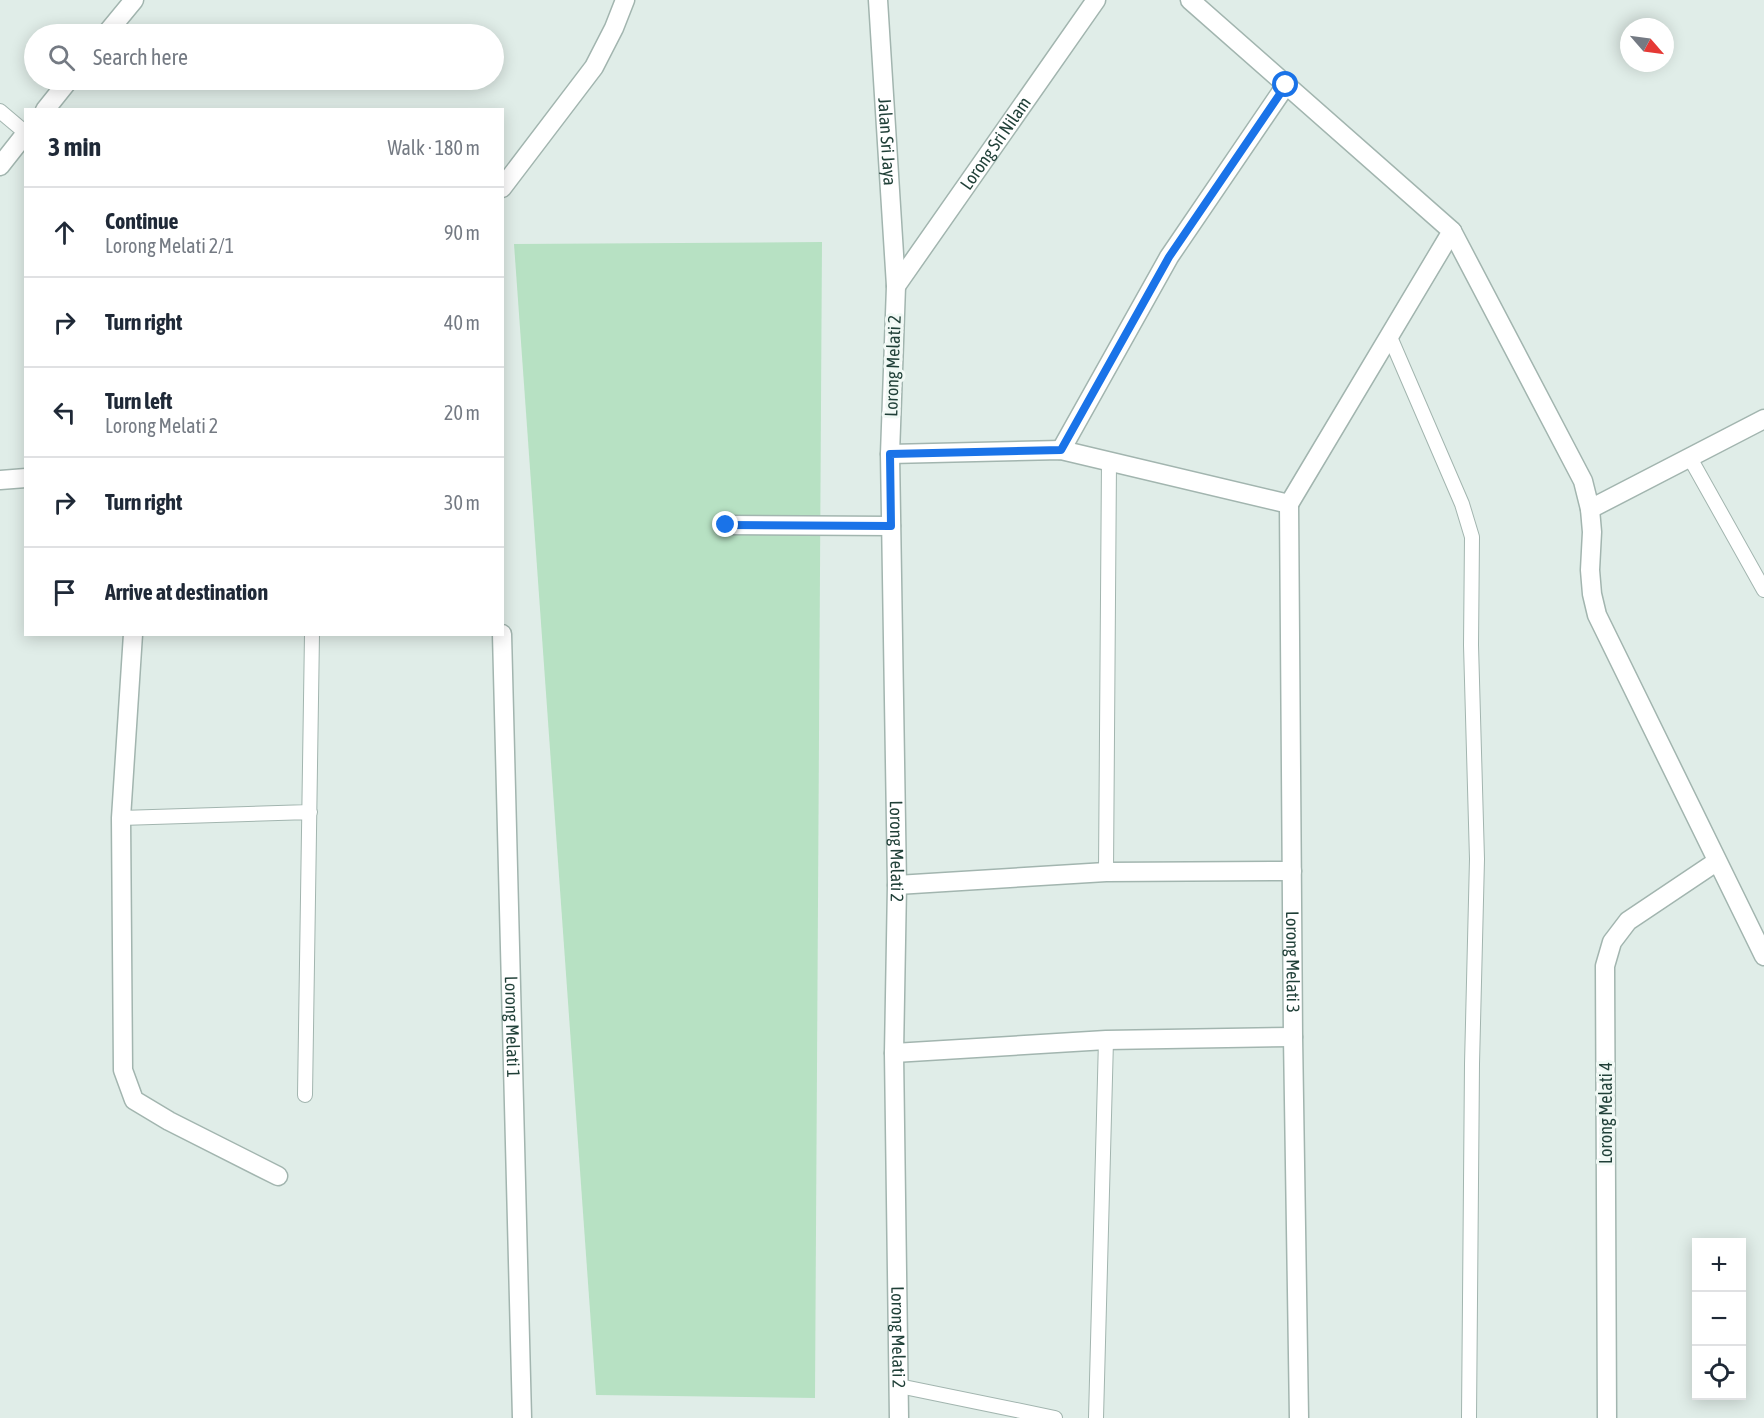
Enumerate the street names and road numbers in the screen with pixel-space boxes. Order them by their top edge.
street label: Lorong Sri Nilam [956,93,1035,194]
street label: Jalan Sri Jaya [874,97,901,186]
street label: Lorong Melati 2 [880,315,905,417]
street label: Lorong Melati 2 [886,800,908,902]
street label: Lorong Melati 3 [1282,911,1304,1013]
street label: Lorong Melati 1 [501,976,524,1078]
street label: Lorong Melati 4 [1595,1062,1616,1164]
street label: Lorong Melati 2 [887,1286,910,1388]

